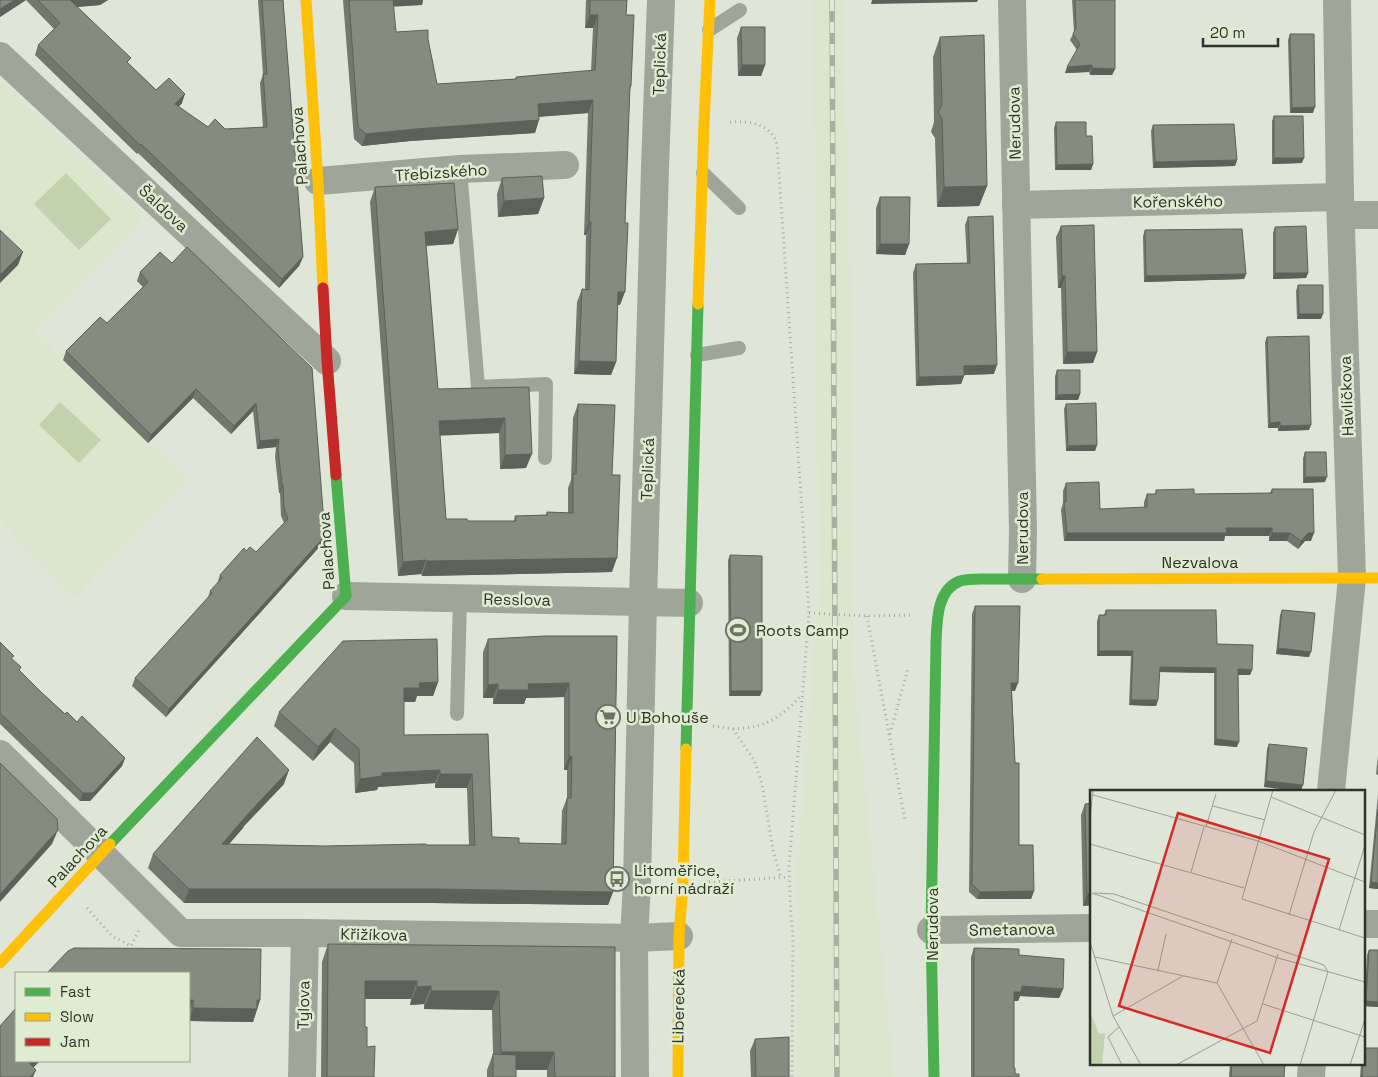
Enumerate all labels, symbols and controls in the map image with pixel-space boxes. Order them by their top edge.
scale bar [1203,15,1278,47]
text: 20 m [1210,23,1245,42]
street label: Teplická [648,32,671,96]
street label: Nerudova [1003,86,1026,160]
street label: Palachova [286,106,313,186]
street label: Třebízského [394,159,488,186]
street label: Šaldova [134,180,193,237]
street label: Kořenského [1133,190,1223,213]
street label: Havlíčkova [1335,355,1358,437]
street label: Teplická [636,437,659,501]
street label: Nerudova [1012,491,1033,565]
street label: Palachova [313,511,340,591]
street label: Nezvalova [1162,552,1238,573]
street label: Resslova [483,588,551,611]
sports icon: Roots Camp [725,617,751,643]
place label: Roots Camp [756,620,849,641]
supermarket icon: U Bohouše [595,704,621,730]
place label: U Bohouše [626,707,709,728]
inset map [1090,790,1366,1064]
street label: Palachova [43,821,112,892]
place label: Litoměřice, horní nádraží [634,860,734,899]
bus stop icon: Litoměřice, horní nádraží [604,866,630,892]
street label: Nerudova [922,887,943,961]
street label: Smetanova [969,918,1055,941]
street label: Křižíkova [340,923,408,946]
street label: Liberecká [667,968,690,1044]
legend [15,972,190,1062]
street label: Tylova [293,980,314,1030]
text: Fast [60,982,91,1001]
text: Slow [60,1007,94,1026]
text: Jam [60,1032,90,1051]

